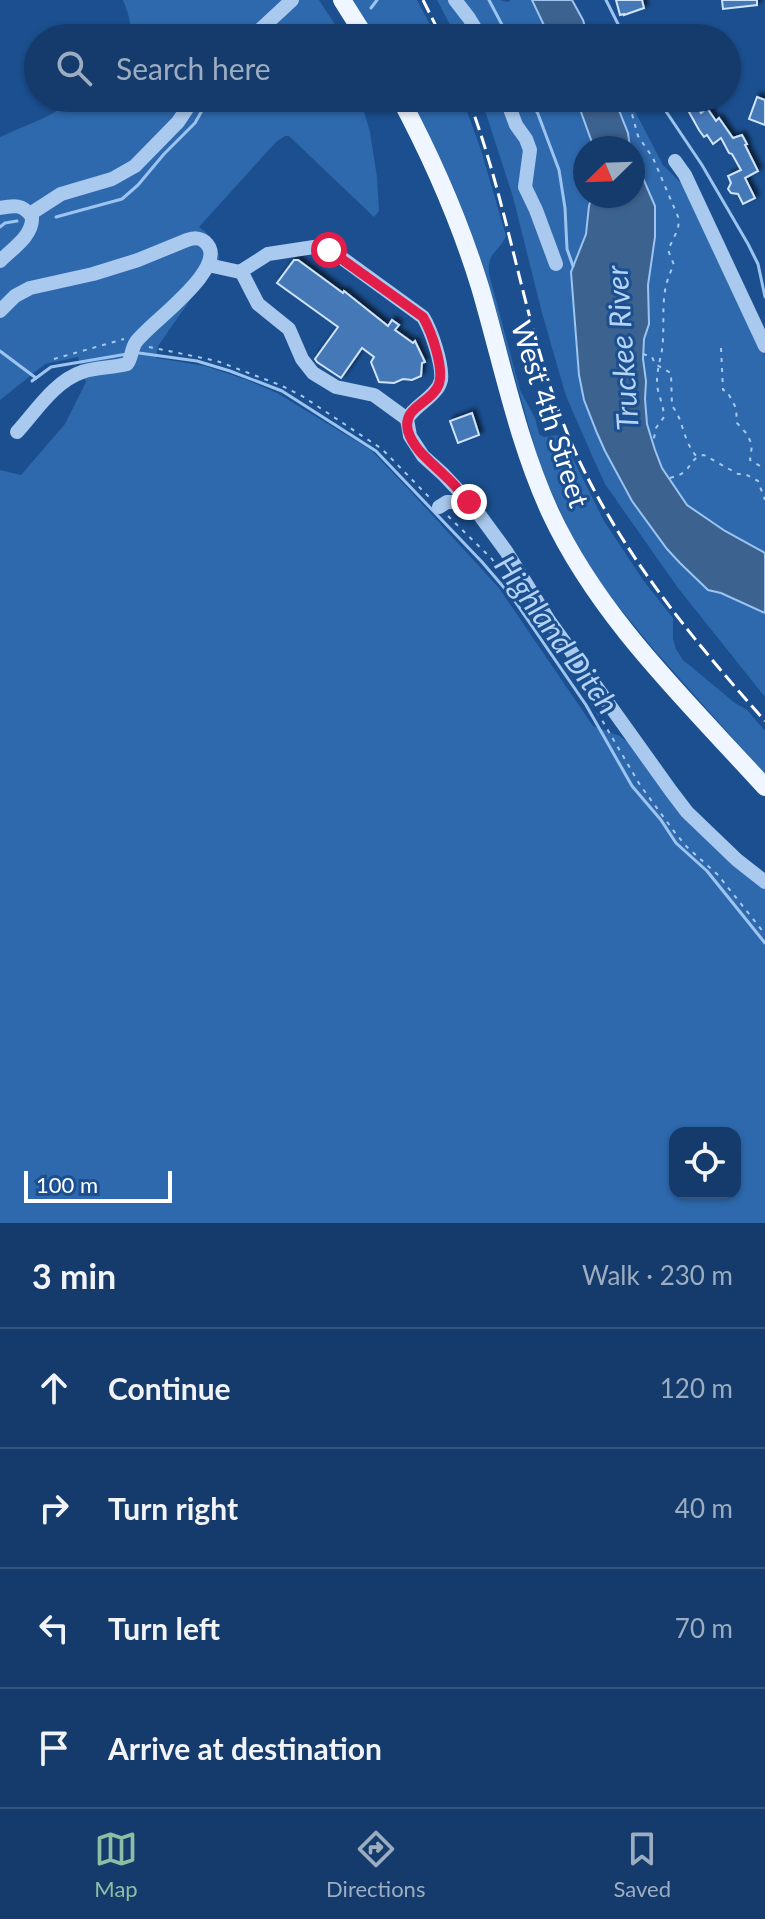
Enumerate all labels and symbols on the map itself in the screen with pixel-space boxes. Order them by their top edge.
north arrow [573,136,645,208]
route start [311,232,347,268]
water label: Truckee River [597,264,645,432]
street label: West 4th Street [505,316,597,511]
route end [451,484,487,520]
water label: Highland Ditch [488,548,627,720]
scale bar [24,1167,172,1203]

